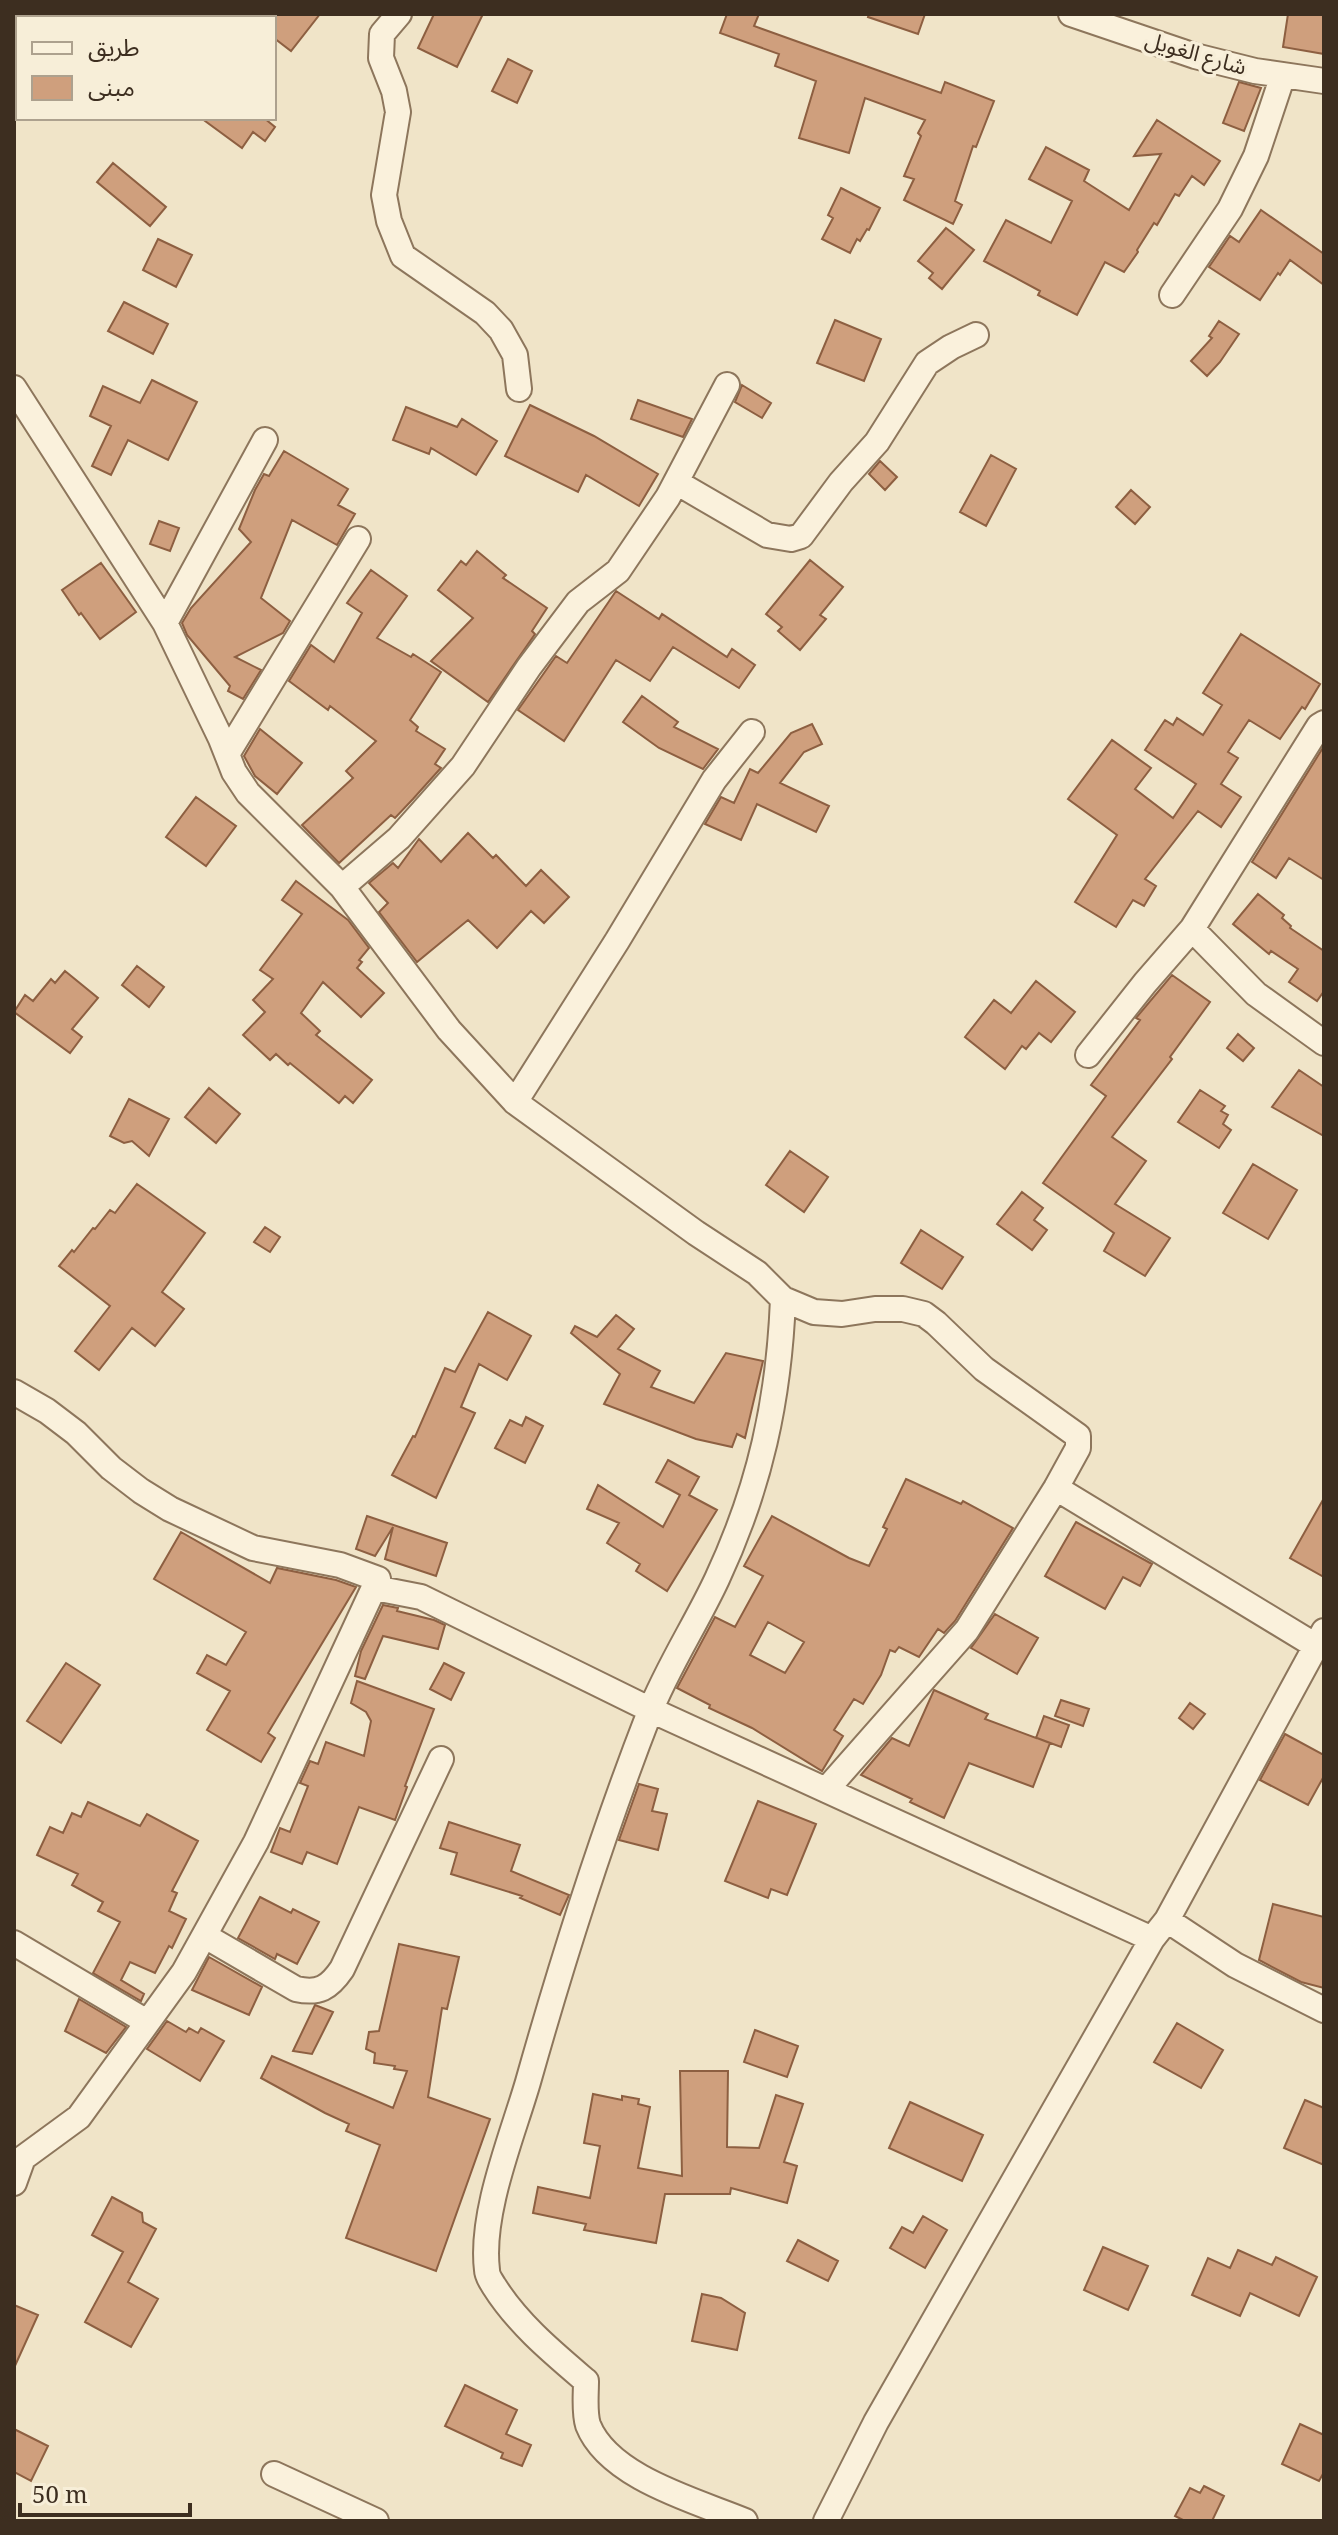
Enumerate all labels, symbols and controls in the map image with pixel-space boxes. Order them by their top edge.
legend [16,16,276,120]
street label: شارع الغويل [1141,23,1250,84]
text: طريق [88,30,140,63]
text: مبنى [88,70,135,103]
scale bar [20,2467,190,2517]
text: 50 m [32,2477,88,2510]

